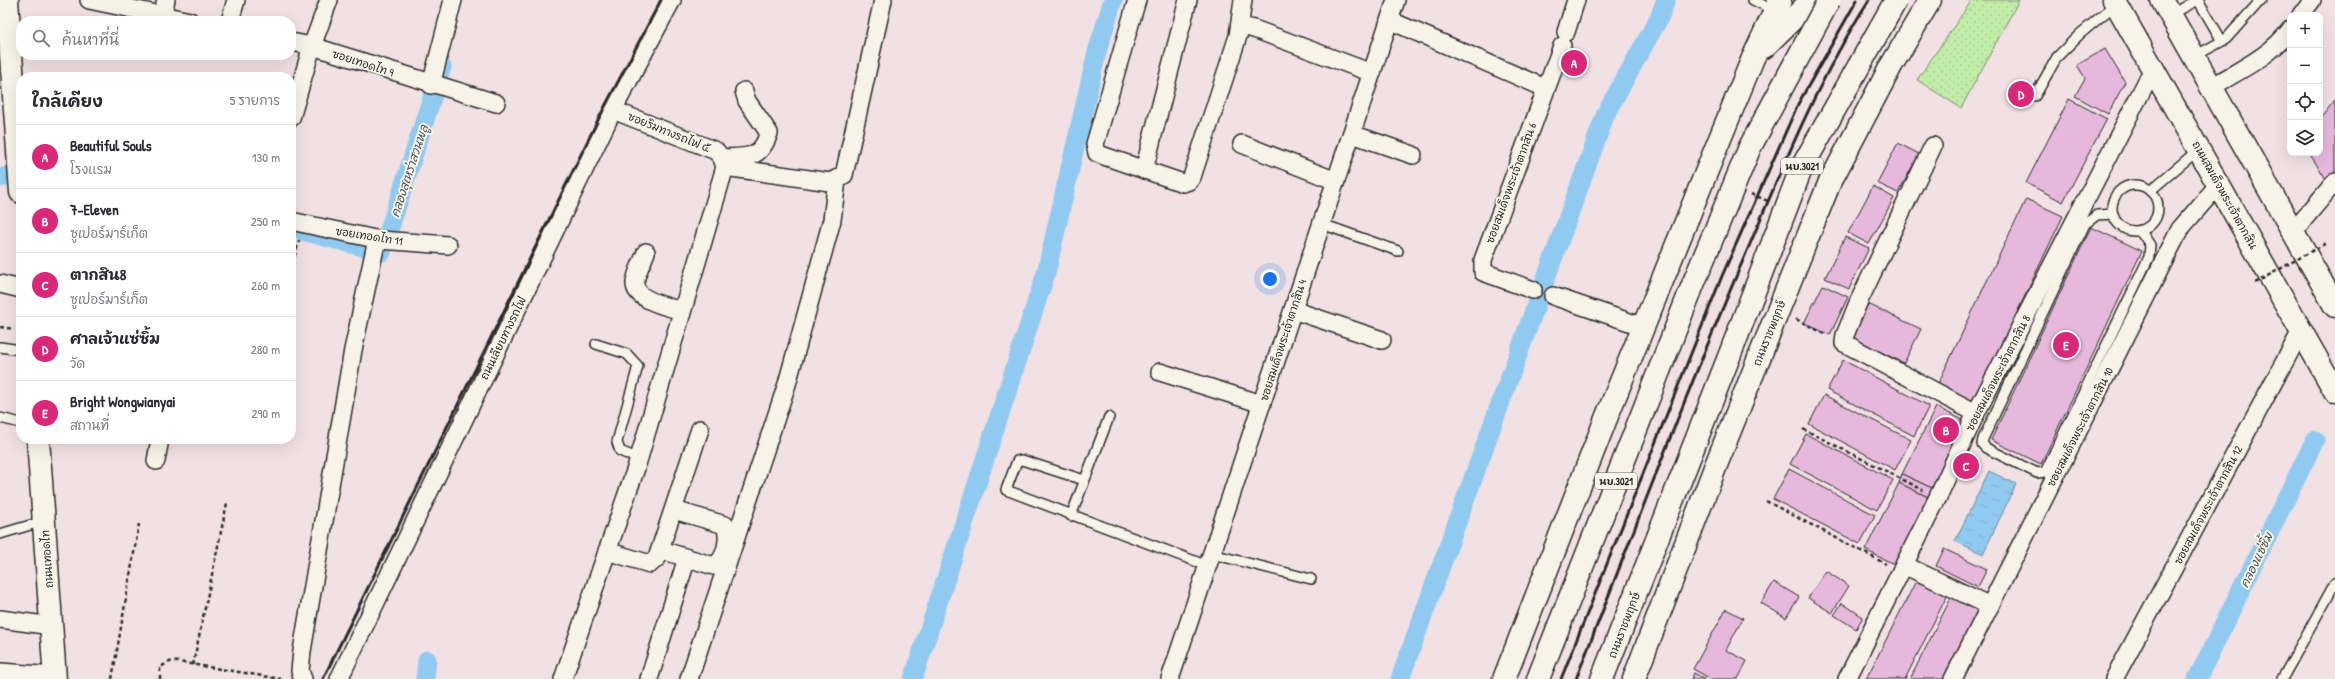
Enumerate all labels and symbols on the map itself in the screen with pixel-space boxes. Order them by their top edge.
street label: ซอยเทอดไท 9 [330,46,396,80]
pin: A [1561,48,1587,78]
pin: D [2008,79,2034,109]
street label: ซอยริมทางรถไฟ ๕ [626,108,713,155]
street label: ซอยสมเด็จพระเจ้าตากสิน 6 [1482,120,1540,245]
water label: คลองสุเหร่าสวนพลู [386,122,433,220]
street label: ถนนสมเด็จพระเจ้าตากสิน [2189,138,2261,252]
road number: นบ.3021 [1781,158,1823,174]
street label: ซอยเทอดไท 11 [334,223,404,248]
your location [1260,269,1280,289]
street label: ซอยสมเด็จพระเจ้าตากสิน 4 [1256,277,1309,403]
street label: ถนนเลียบทางรถไฟ [476,294,529,382]
street label: ถนนราชพฤกษ์ [1749,298,1790,368]
street label: ซอยสมเด็จพระเจ้าตากสิน 8 [1962,312,2033,433]
pin: E [2053,330,2079,360]
street label: ซอยสมเด็จพระเจ้าตากสิน 10 [2043,365,2116,489]
pin: B [1933,415,1959,445]
street label: ซอยสมเด็จพระเจ้าตากสิน 12 [2170,443,2245,567]
pin: C [1953,451,1979,481]
road number: นบ.3021 [1595,473,1637,489]
water label: คลองแซ่ซิ้ม [2234,528,2277,590]
street label: ถนนเทอดไท [37,529,56,589]
street label: ถนนราชพฤกษ์ [1604,590,1644,660]

